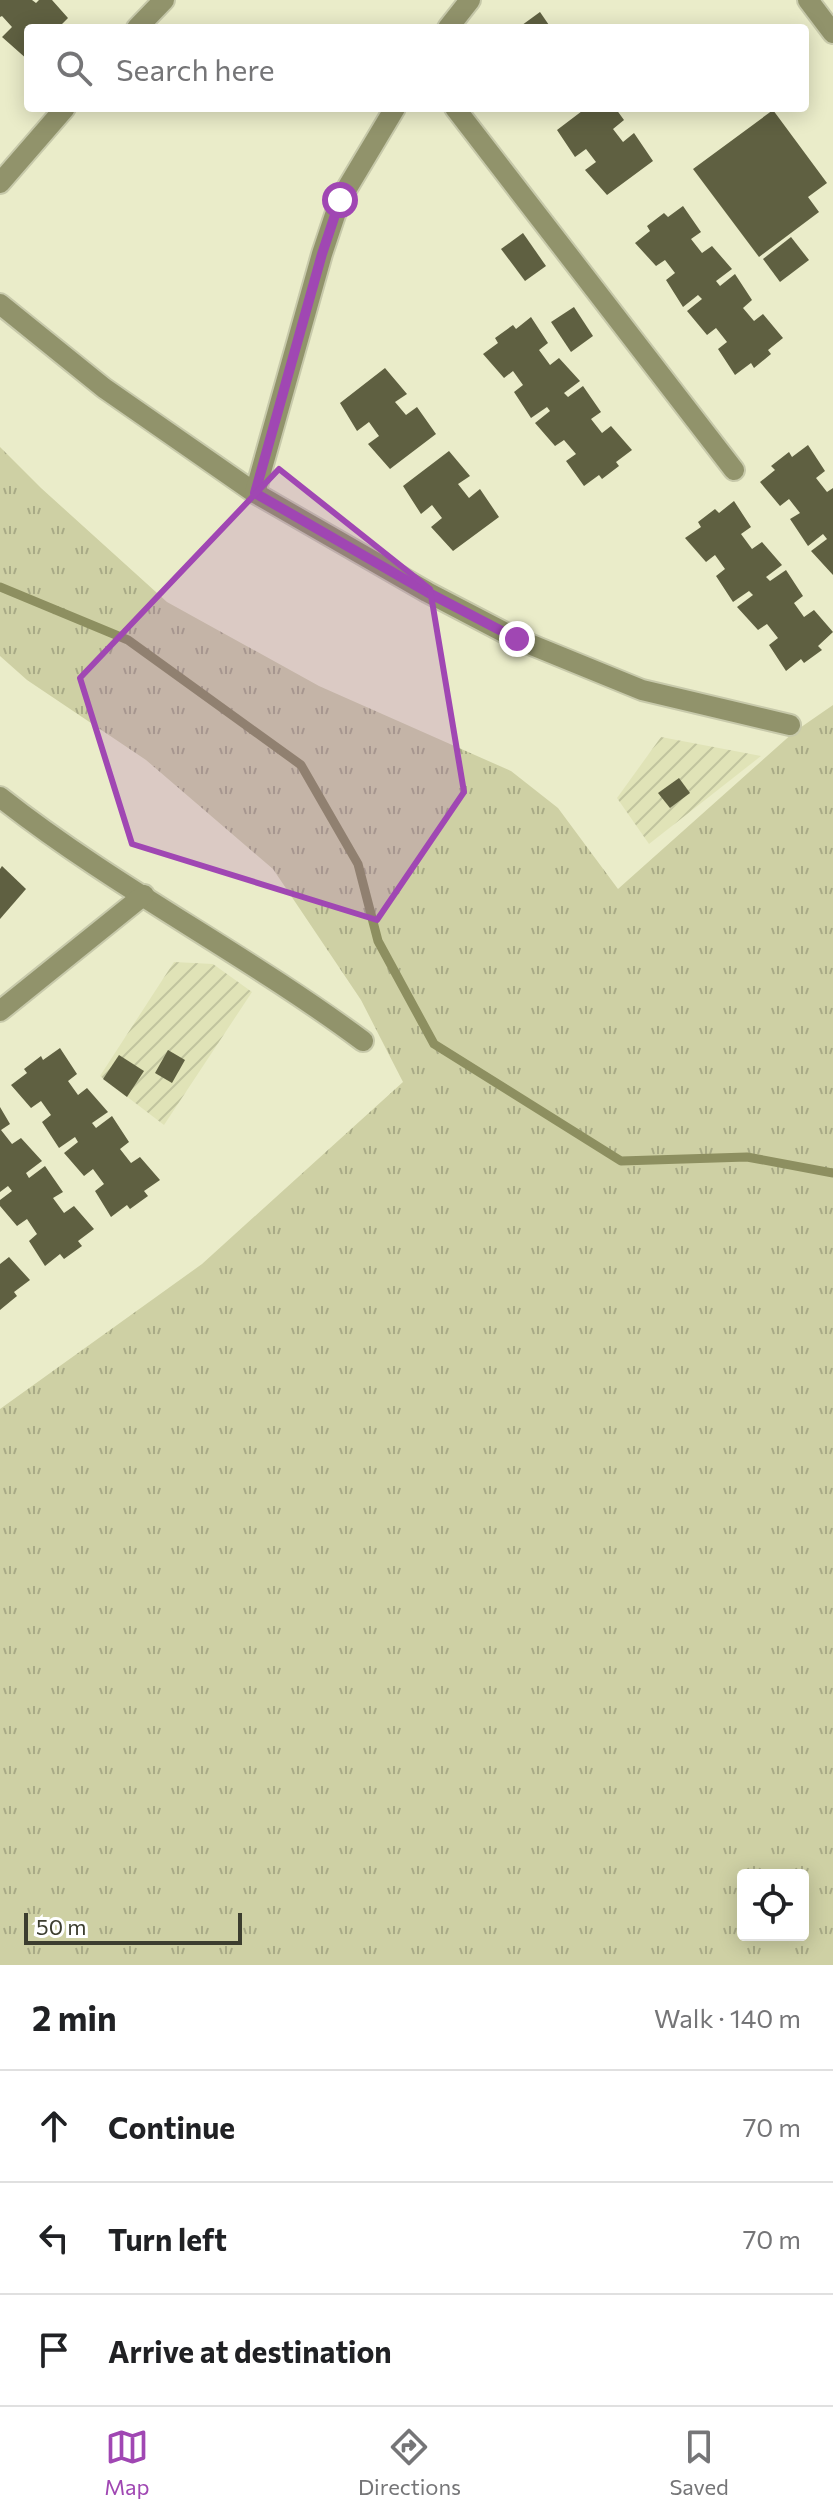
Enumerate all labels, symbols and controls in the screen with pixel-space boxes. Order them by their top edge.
search box [24,24,809,112]
icon: search [52,46,96,90]
text: Search here [116,50,275,87]
route start [322,182,358,218]
route end [499,621,535,657]
map controls [737,1869,809,1941]
button: locate [737,1869,809,1941]
scale bar [24,1909,242,1945]
text: 50 m [36,1913,86,1940]
text: 2 min [32,1996,117,2038]
text: Walk · 140 m [654,2002,801,2033]
icon: ahead [32,2104,76,2148]
text: Continue [108,2108,235,2145]
text: 70 m [743,2111,801,2142]
icon: left [32,2216,76,2260]
text: Turn left [108,2220,227,2257]
text: 70 m [743,2223,801,2254]
icon: arrive [32,2328,76,2372]
text: Arrive at destination [108,2332,392,2369]
tab: Map [104,2425,150,2500]
tab: Directions [358,2425,461,2500]
tab: Saved [669,2425,729,2500]

